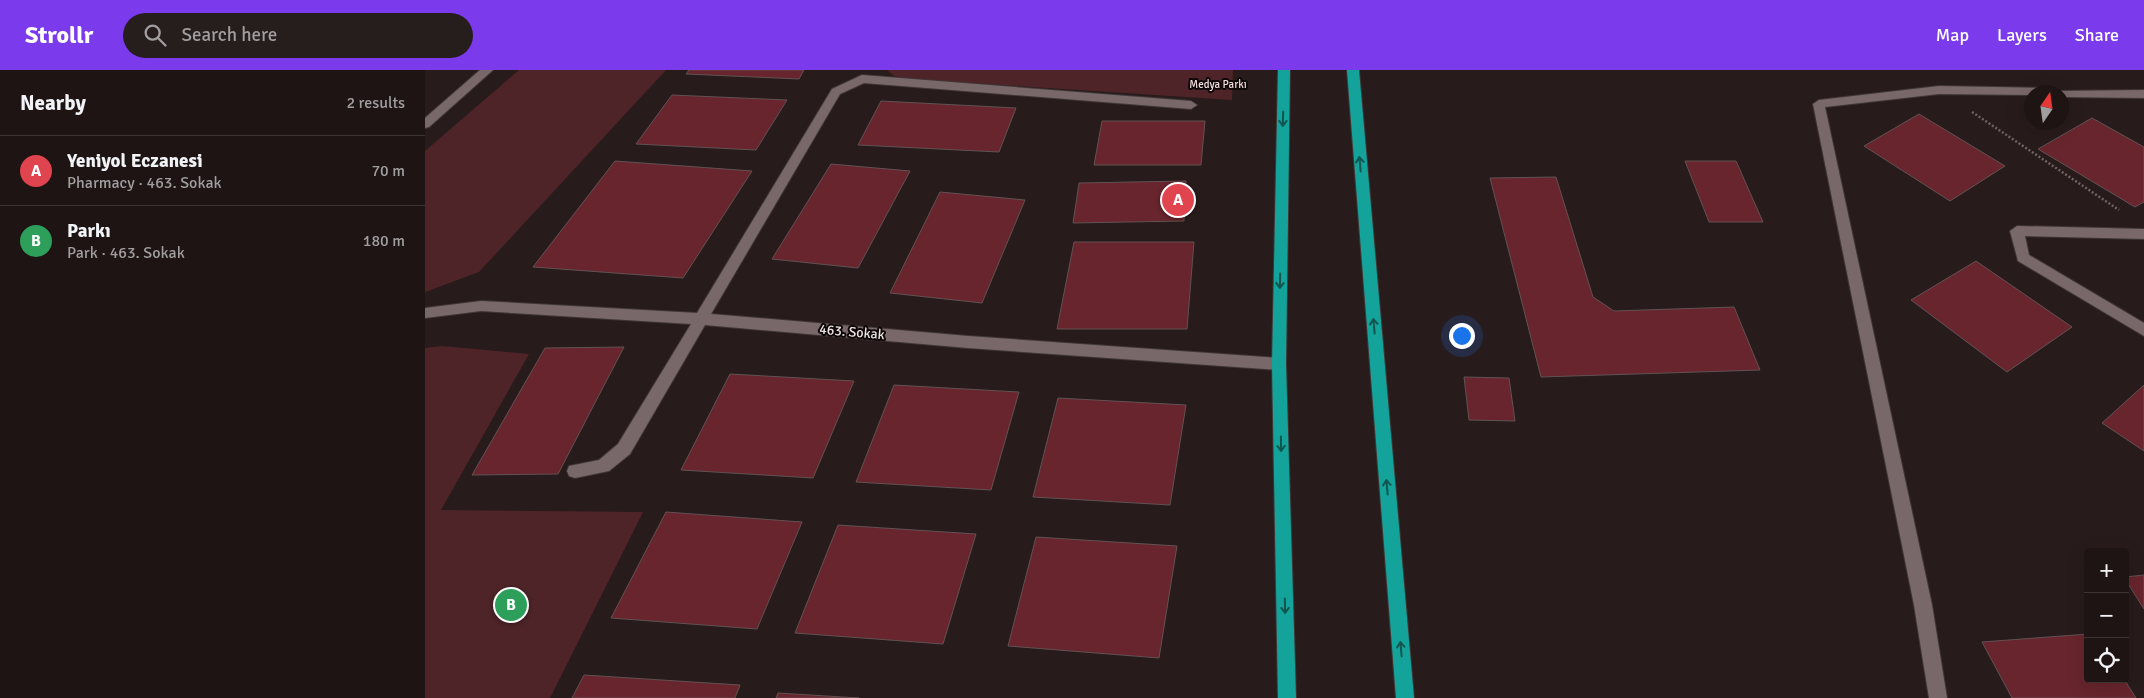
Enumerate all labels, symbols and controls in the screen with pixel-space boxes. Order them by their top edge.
search box [123,13,473,58]
text: Strollr [25,20,93,50]
icon: search [141,21,169,49]
text: Search here [181,23,277,47]
text: Map [1936,24,1969,46]
text: Layers [1997,24,2047,46]
text: Share [2075,24,2119,46]
park label: Medya Parkı [1189,78,1247,91]
north arrow [2024,85,2069,130]
text: Nearby [20,90,86,116]
text: 2 results [346,93,405,113]
one-way arrow [1278,110,1288,126]
text: Yeniyol Eczanesi [67,149,203,173]
one-way arrow [1356,156,1365,172]
text: A [31,161,41,181]
text: 70 m [371,161,405,181]
text: Pharmacy · 463. Sokak [67,173,222,193]
pin: A [1162,181,1194,219]
text: Parkı [67,219,111,243]
text: B [31,231,41,251]
text: 180 m [363,231,405,251]
text: Park · 463. Sokak [67,243,185,263]
one-way arrow [1275,272,1285,289]
one-way arrow [1369,318,1379,334]
street label: 463. Sokak [819,321,885,343]
your location [1449,323,1475,349]
one-way arrow [1276,435,1286,451]
one-way arrow [1383,480,1392,496]
map controls [2084,548,2129,683]
button: + [2084,548,2129,593]
pin: B [495,586,527,624]
button: − [2084,593,2129,638]
one-way arrow [1280,598,1289,614]
button: locate [2084,638,2129,683]
one-way arrow [1396,642,1406,658]

